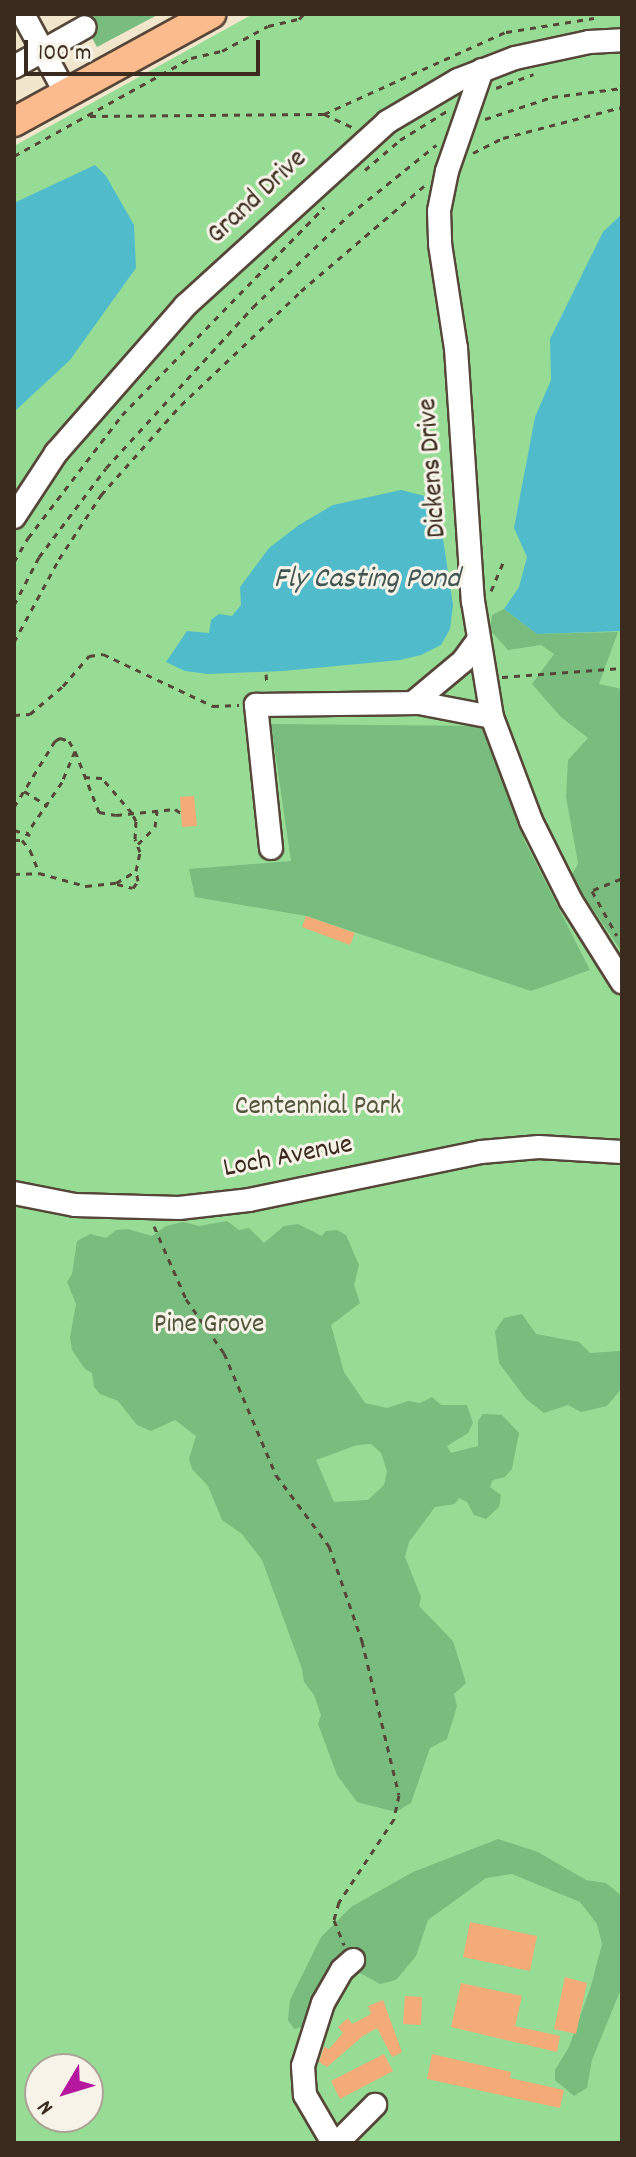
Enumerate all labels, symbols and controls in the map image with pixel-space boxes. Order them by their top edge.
scale bar [28,24,264,74]
text: 100 m [38,37,91,71]
street label: Grand Drive [201,143,315,253]
street label: Dickens Drive [412,397,456,539]
water label: Fly Casting Pond [274,563,460,599]
park label: Centennial Park [235,1091,401,1125]
street label: Loch Avenue [220,1129,356,1187]
park label: Pine Grove [154,1309,264,1343]
north arrow [24,2053,104,2133]
text: N [31,2093,62,2121]

